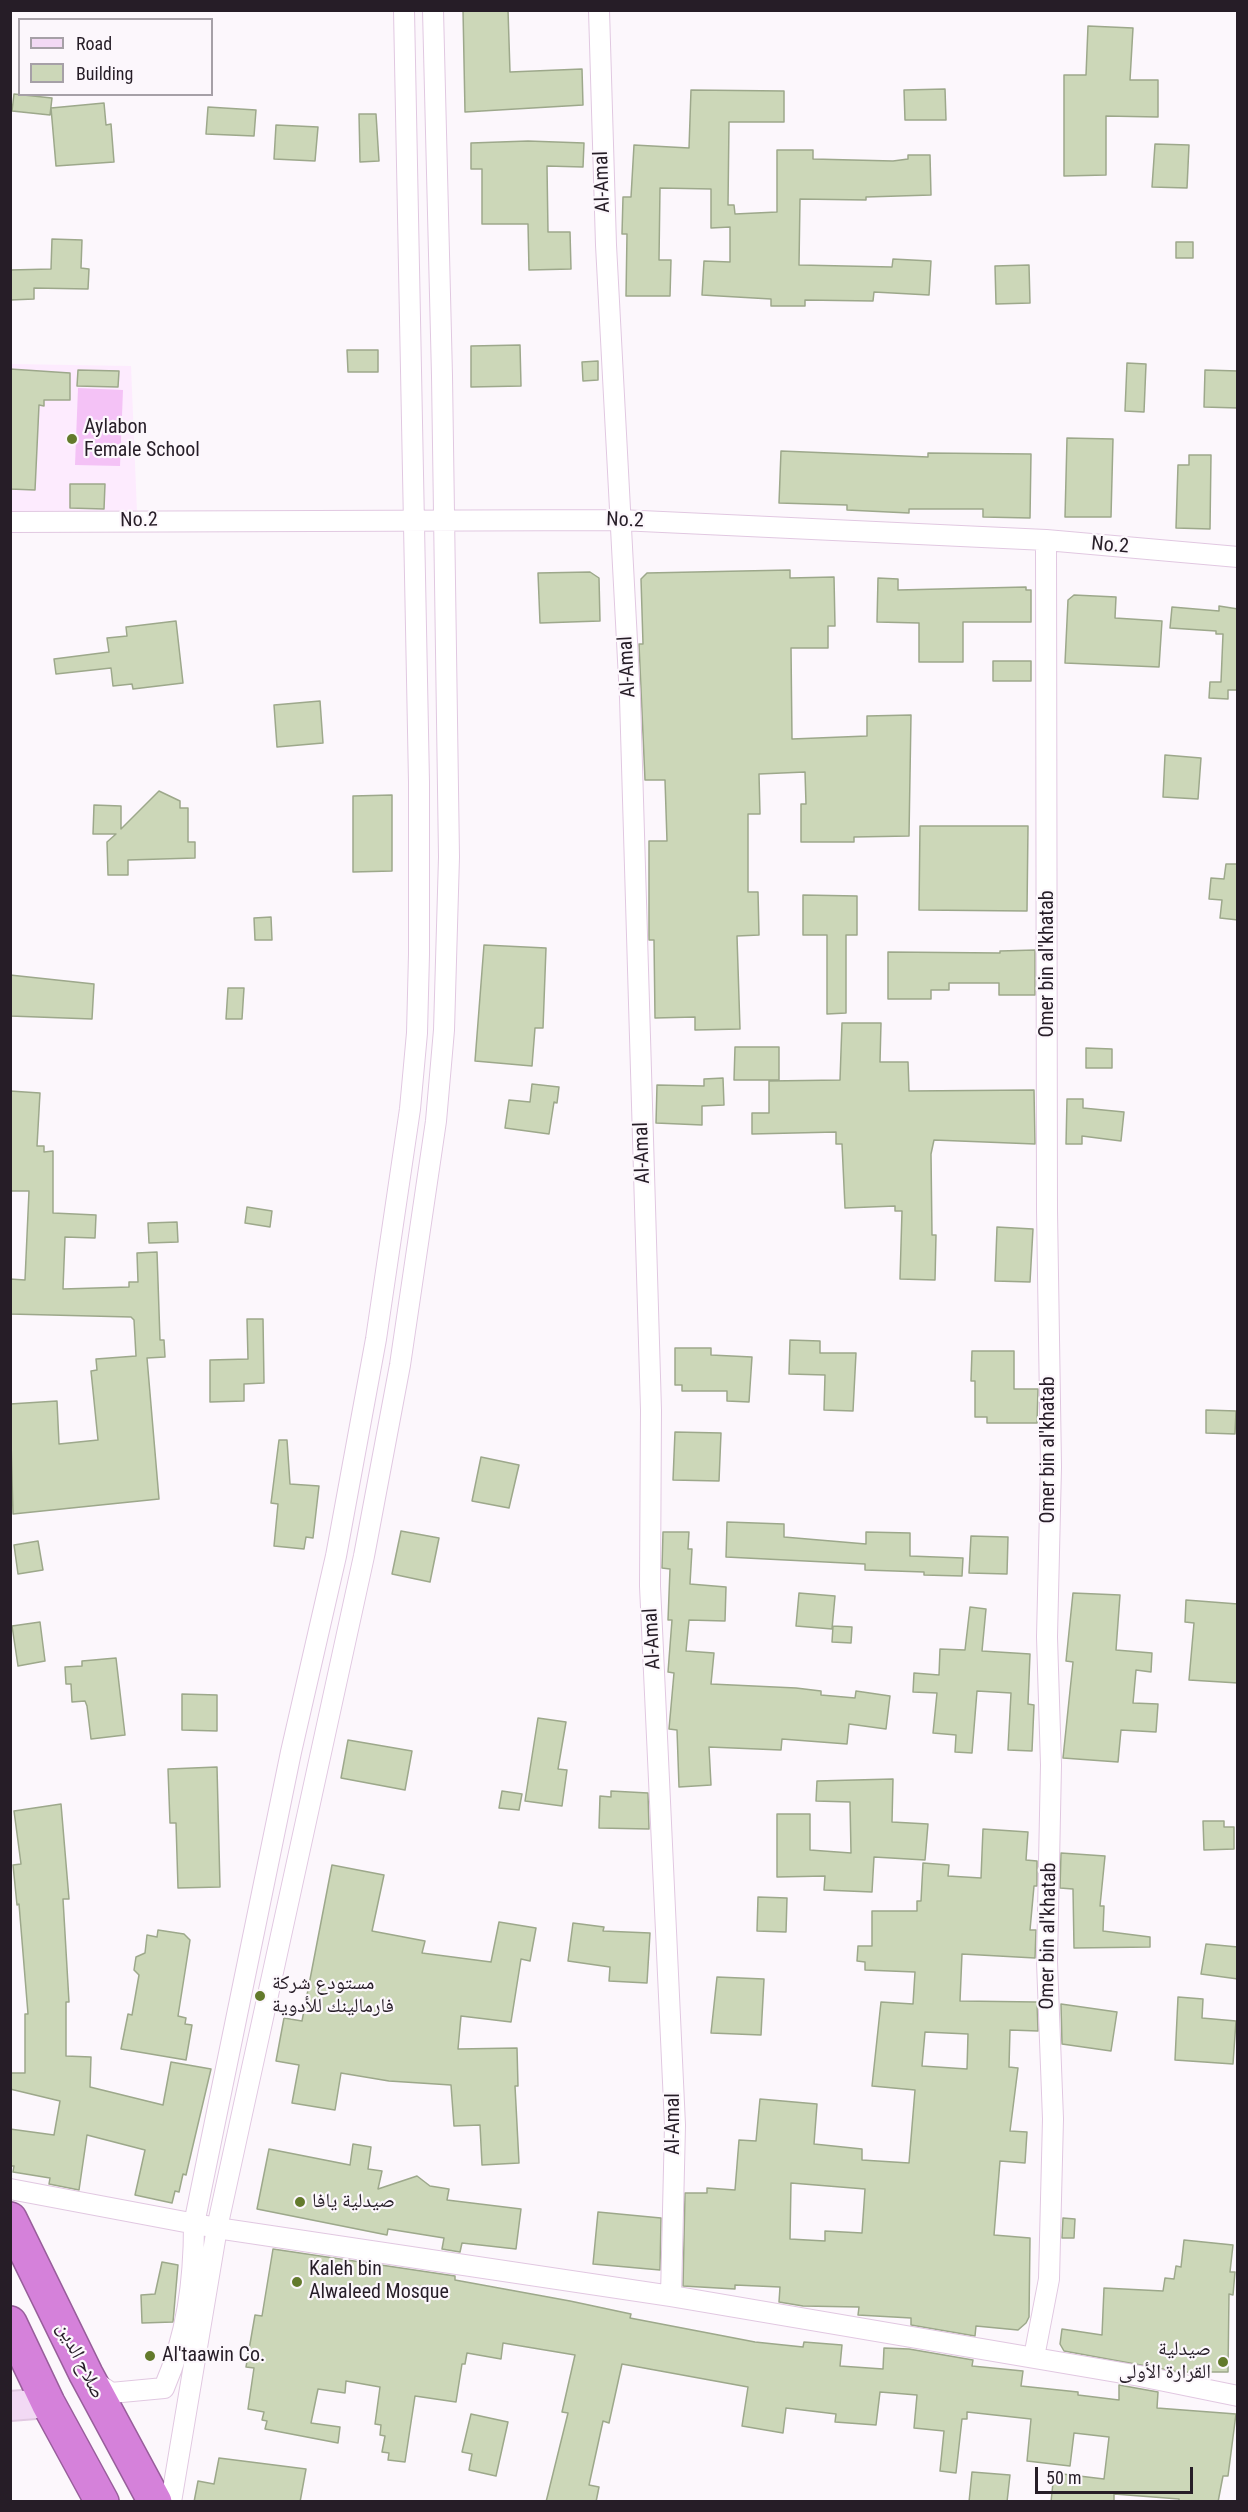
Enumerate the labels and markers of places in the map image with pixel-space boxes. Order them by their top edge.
place label: Aylabon Female School [84,416,200,463]
marker: Aylabon Female School [65,432,79,446]
place label: مستودع شركة فارمالينك للأدوية [272,1972,394,2019]
marker: مستودع شركة فارمالينك للأدوية [253,1989,267,2003]
place label: صيدلية يافا [312,2190,395,2214]
marker: صيدلية يافا [293,2195,307,2209]
place label: Kaleh bin Alwaleed Mosque [309,2258,449,2305]
marker: Kaleh bin Alwaleed Mosque [290,2275,304,2289]
place label: صيدلية القرارة الأولى [1118,2338,1211,2385]
place label: Al'taawin Co. [162,2344,265,2368]
marker: Al'taawin Co. [143,2349,157,2363]
marker: صيدلية القرارة الأولى [1216,2355,1230,2369]

